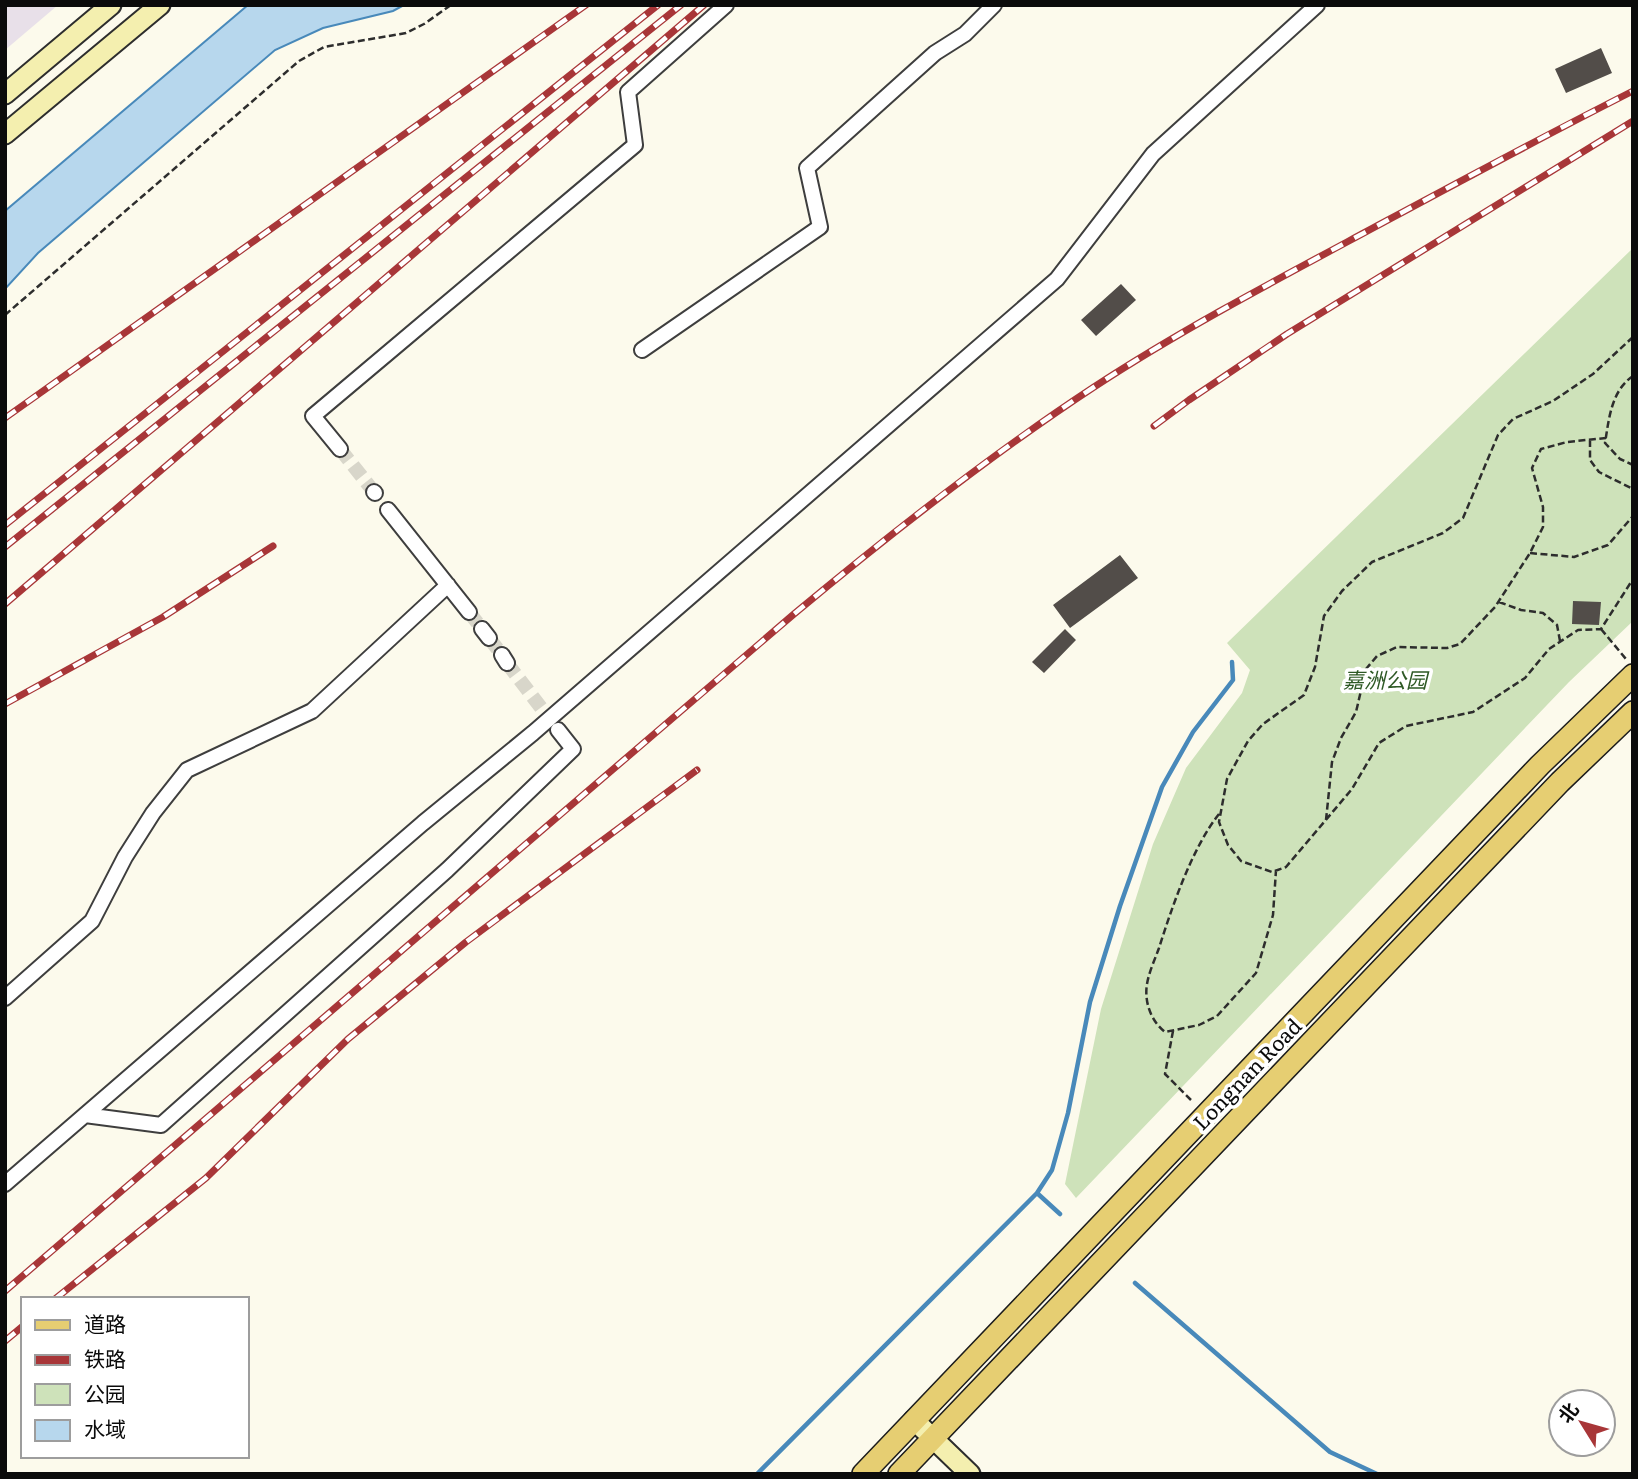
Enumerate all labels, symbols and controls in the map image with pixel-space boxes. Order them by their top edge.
park label: 嘉洲公园 [1343,663,1430,694]
street label: Longnan Road [1184,1010,1308,1136]
legend [21,1297,248,1458]
text: 道路 [84,1307,126,1338]
text: 铁路 [84,1342,126,1373]
text: 公园 [84,1377,126,1408]
north arrow [1547,1388,1617,1458]
text: 北 [1551,1396,1585,1428]
text: 水域 [84,1412,126,1443]

